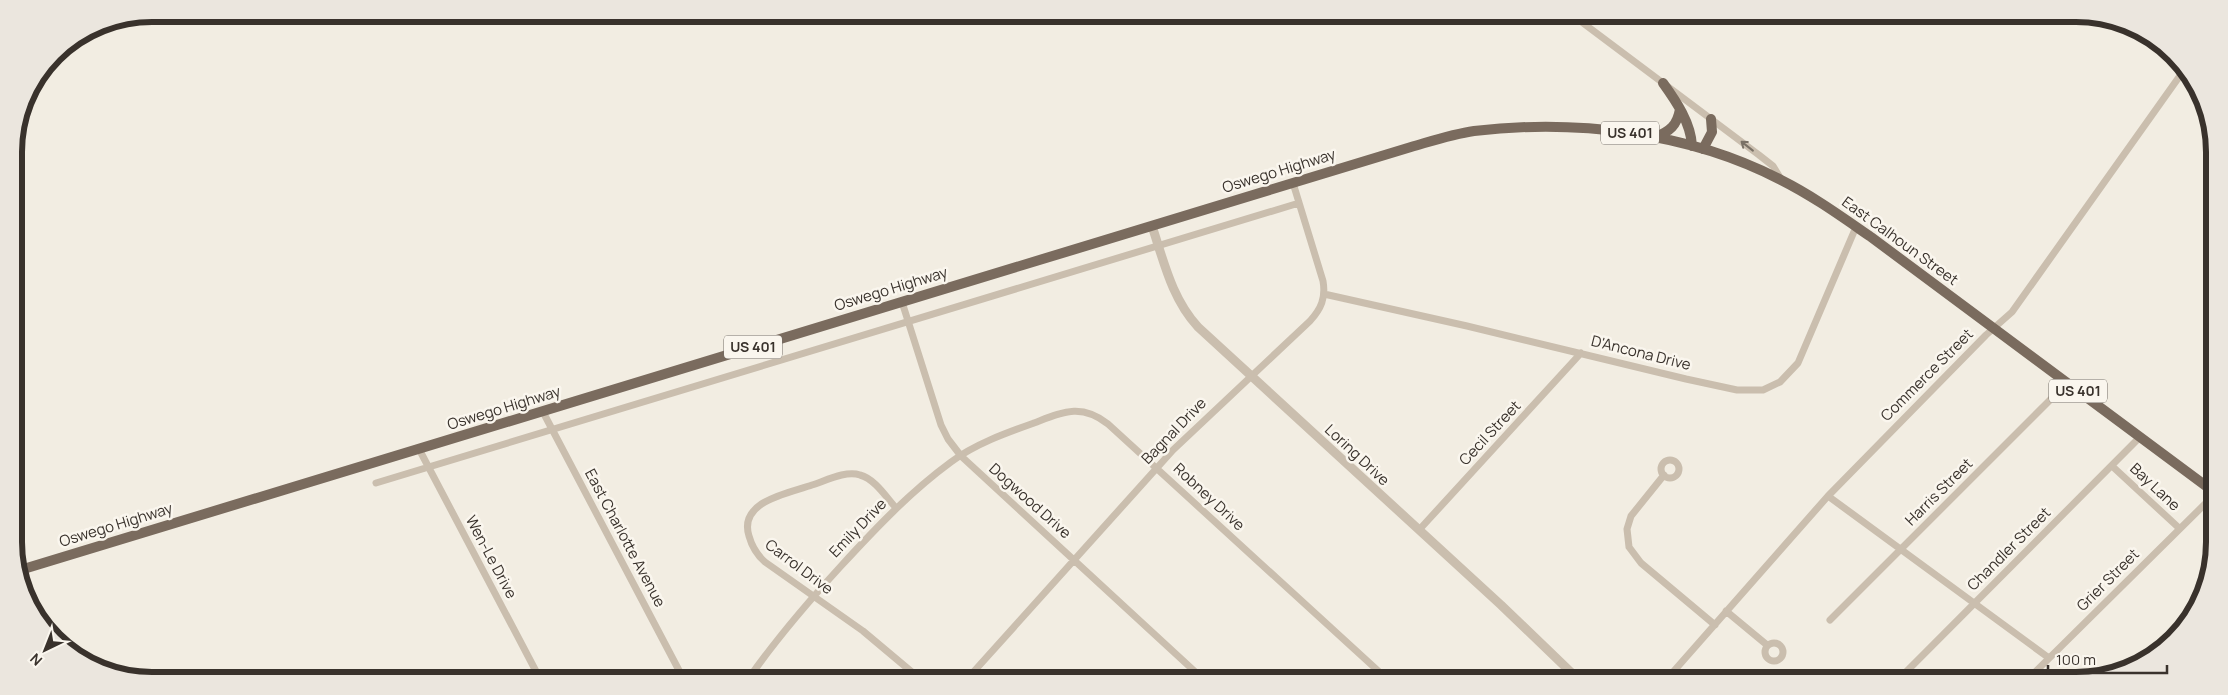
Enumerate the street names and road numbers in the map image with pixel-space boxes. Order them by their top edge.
road number: US 401 [1601,122,1659,144]
street label: Oswego Highway [1220,143,1338,198]
street label: East Calhoun Street [1838,191,1963,290]
street label: Oswego Highway [832,261,950,316]
street label: Commerce Street [1876,324,1978,426]
street label: D'Ancona Drive [1589,330,1693,375]
road number: US 401 [724,336,782,358]
street label: Oswego Highway [445,380,563,435]
road number: US 401 [2049,380,2107,402]
street label: Bagnal Drive [1136,393,1211,469]
street label: Cecil Street [1454,396,1525,470]
street label: Loring Drive [1320,419,1394,490]
street label: Harris Street [1900,453,1977,530]
street label: Dogwood Drive [985,458,1076,543]
street label: Robney Drive [1169,458,1250,535]
street label: Bay Lane [2126,458,2185,515]
street label: East Charlotte Avenue [580,465,671,611]
street label: Emily Drive [824,493,891,562]
street label: Oswego Highway [57,497,175,552]
street label: Chandler Street [1962,502,2055,595]
street label: Wen-Le Drive [461,511,522,602]
street label: Carrol Drive [761,534,838,599]
street label: Grier Street [2072,544,2144,616]

